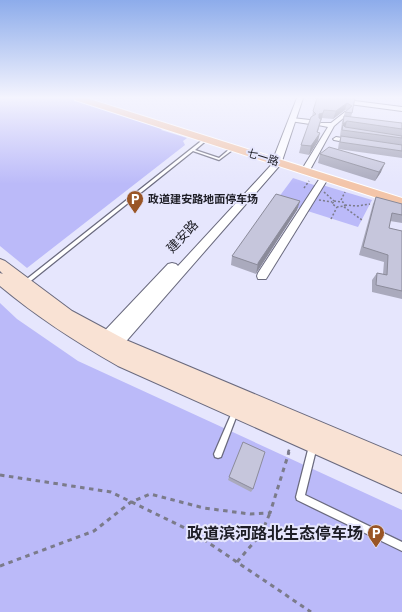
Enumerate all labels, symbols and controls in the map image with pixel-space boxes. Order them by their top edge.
street label: 七一路 [245,145,281,169]
parking icon: 政道建安路地面停车场 [125,189,145,214]
place label: 政道建安路地面停车场 [148,192,258,206]
street label: 建安路 [163,216,202,256]
place label: 政道滨河路北生态停车场 [187,523,363,544]
parking icon: 政道滨河路北生态停车场 [366,523,386,548]

